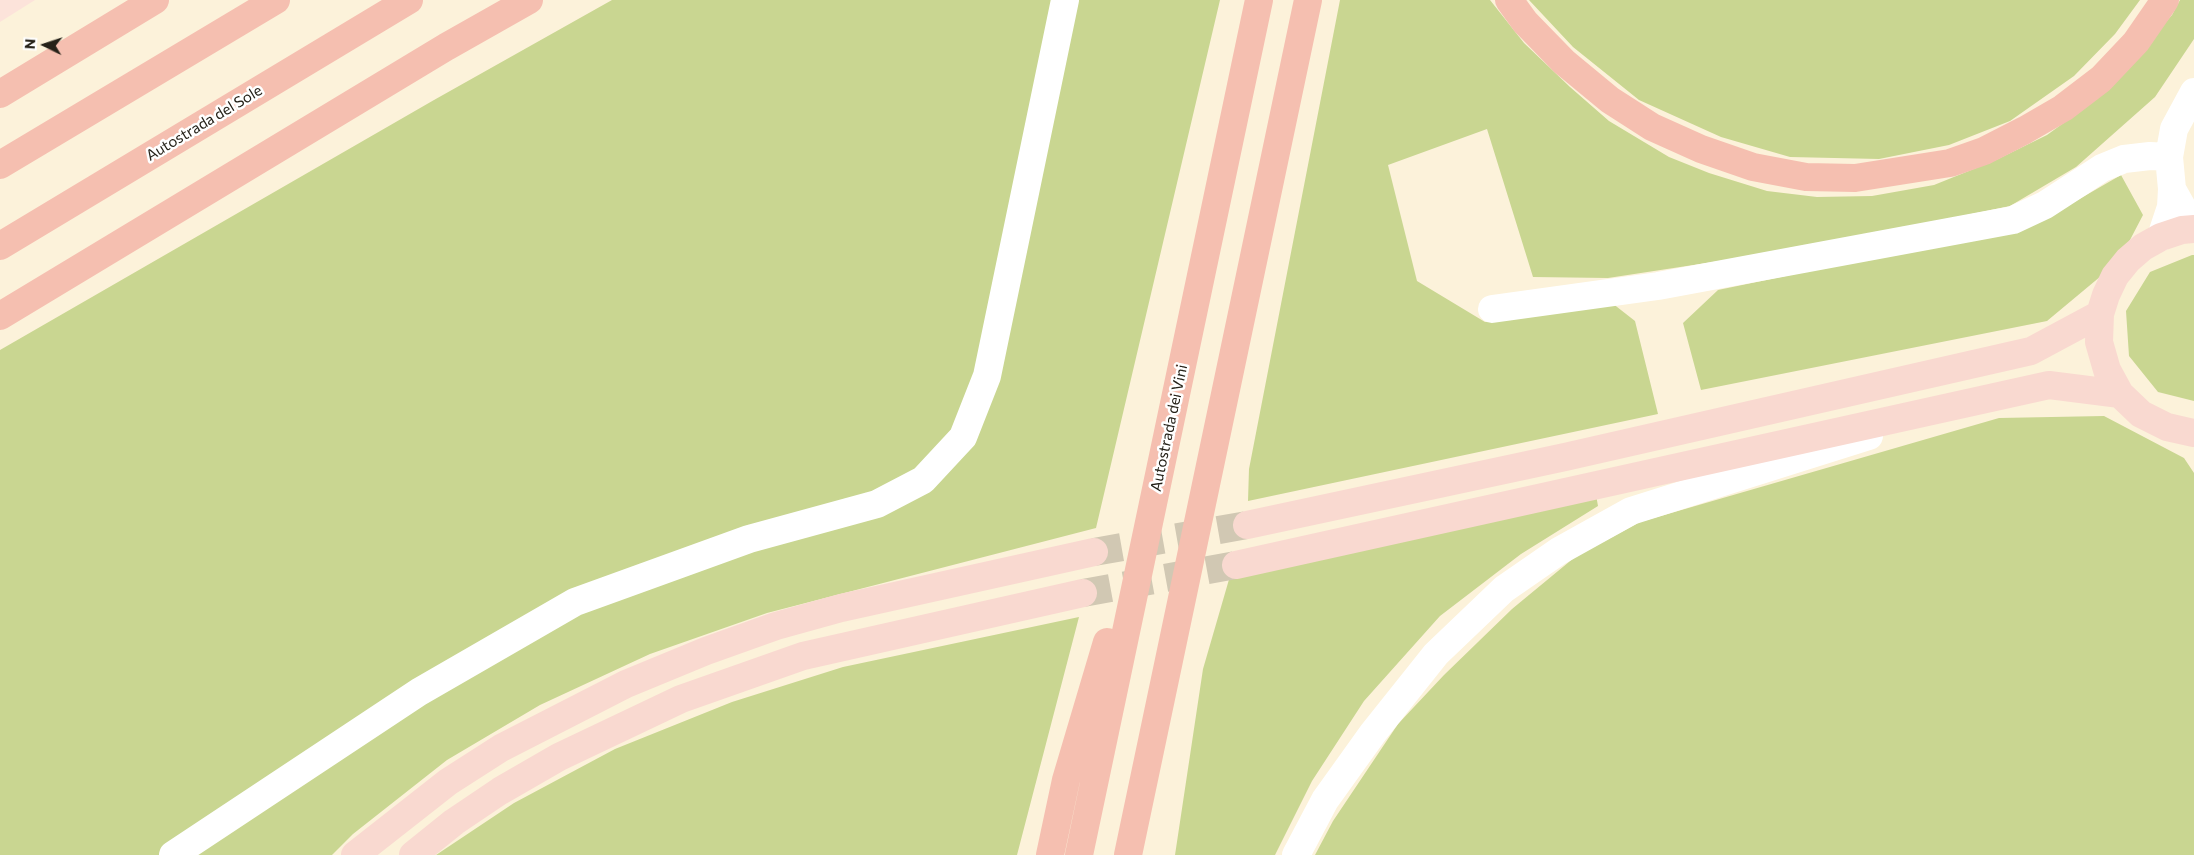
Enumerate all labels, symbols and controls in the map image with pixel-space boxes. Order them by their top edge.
north arrow [20,20,70,70]
text: N [21,38,38,50]
street label: Autostrada del Sole [143,81,265,165]
street label: Autostrada dei Vini [1147,363,1191,493]

